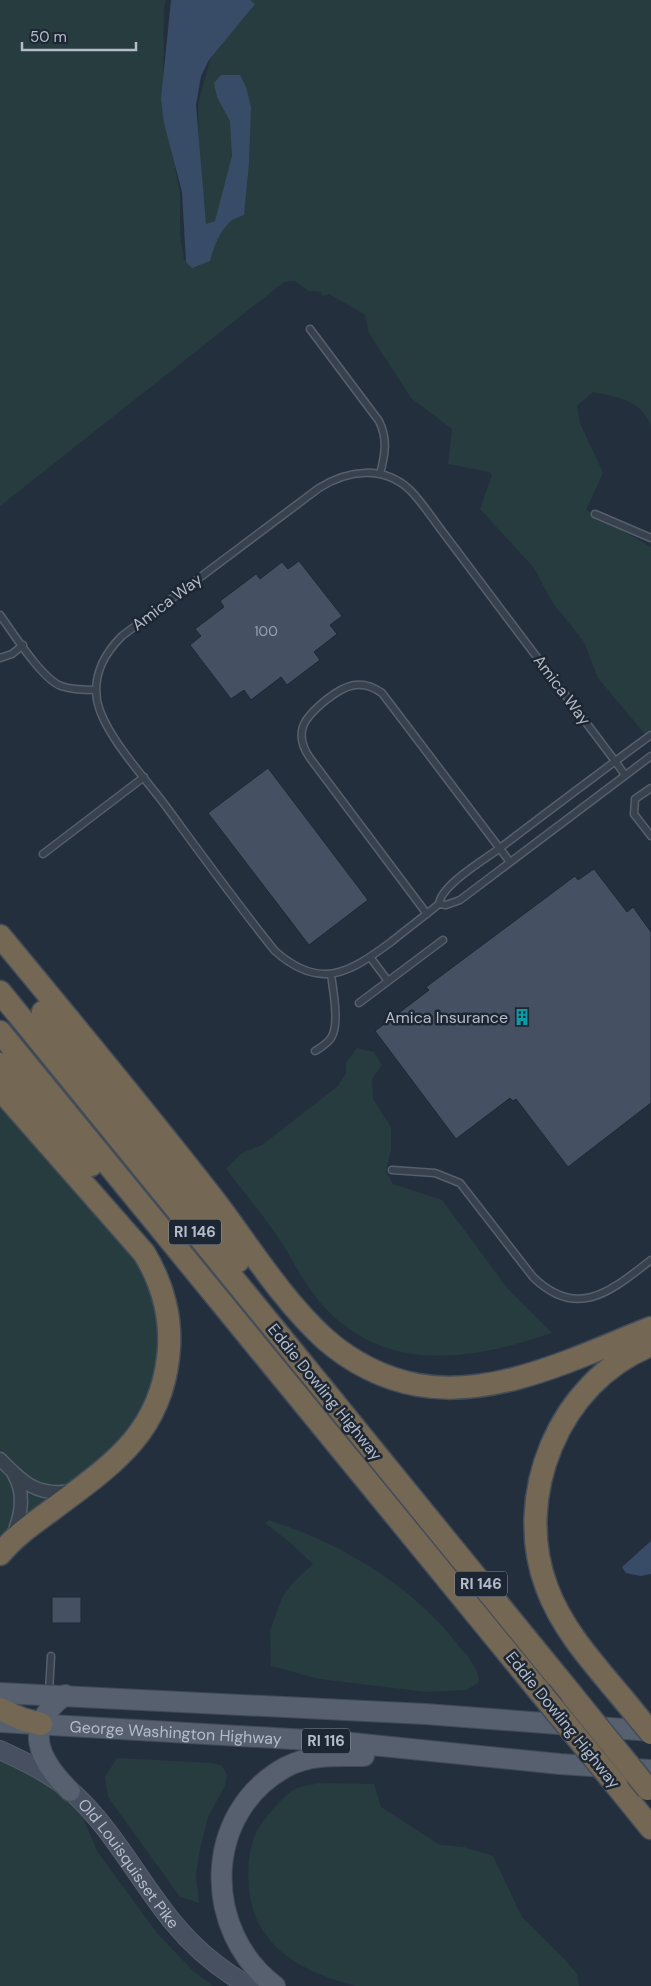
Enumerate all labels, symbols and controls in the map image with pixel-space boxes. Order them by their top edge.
scale bar [22,20,136,52]
text: 50 m [30,27,67,47]
street label: Amica Way [128,569,207,635]
house number: 100 [254,622,278,640]
street label: Amica Way [529,651,595,730]
place label: Amica Insurance [385,1007,508,1028]
building icon: Amica Insurance [512,1007,532,1027]
road number: RI 146 [169,1220,221,1244]
street label: Eddie Dowling Highway [263,1319,387,1465]
road number: RI 146 [455,1572,507,1596]
street label: Eddie Dowling Highway [501,1647,625,1793]
street label: George Washington Highway [69,1716,282,1749]
road number: RI 116 [302,1728,350,1754]
street label: Old Louisquisset Pike [74,1794,184,1933]

